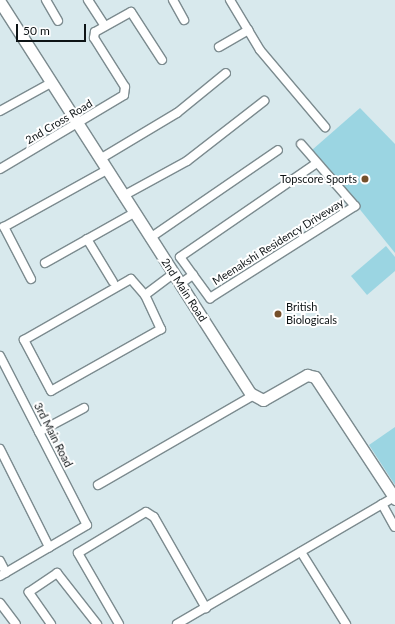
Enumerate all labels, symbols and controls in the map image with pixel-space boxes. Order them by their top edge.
scale bar [18,16,88,42]
text: 50 m [23,23,50,38]
street label: 2nd Cross Road [23,97,95,147]
place label: Topscore Sports [280,172,357,186]
marker: Topscore Sports [360,174,370,184]
street label: Meenakshi Residency Driveway [210,196,346,288]
street label: 2nd Main Road [159,256,209,324]
place label: British Biologicals [286,301,337,327]
marker: British Biologicals [273,309,283,319]
street label: 3rd Main Road [31,401,75,469]

